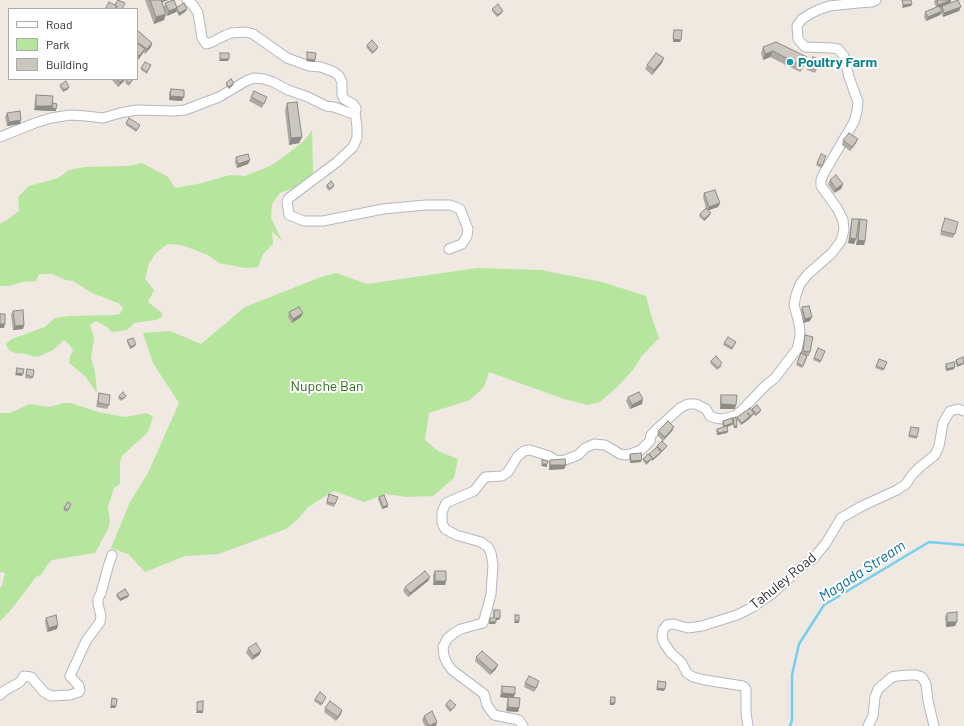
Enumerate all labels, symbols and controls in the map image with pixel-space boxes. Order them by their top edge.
legend [8,8,138,80]
text: Road [46,17,73,31]
text: Park [46,37,70,51]
place label: Poultry Farm [798,54,877,70]
text: Building [46,57,88,71]
marker: Poultry Farm [785,57,795,67]
park label: Nupche Ban [291,378,363,394]
water label: Magada Stream [815,536,909,606]
street label: Tahuley Road [746,549,820,613]

